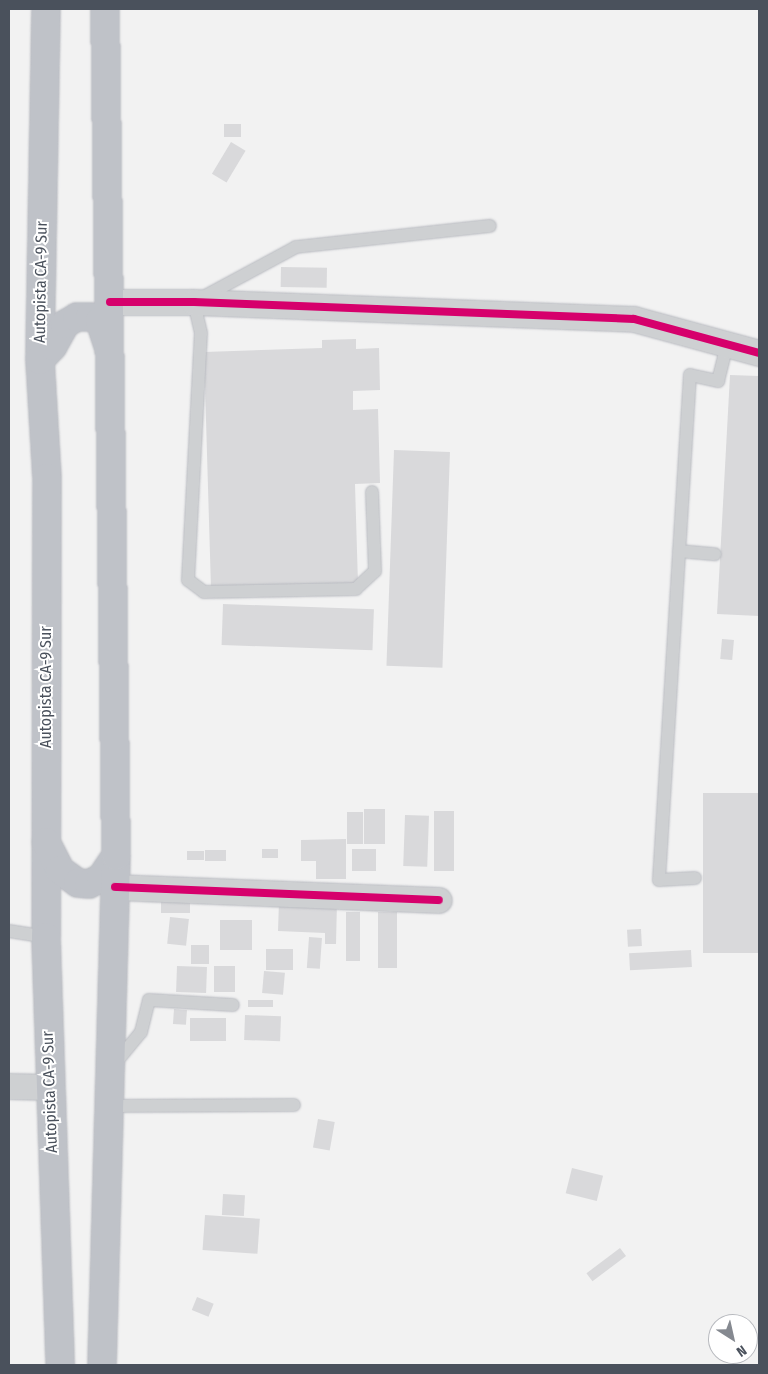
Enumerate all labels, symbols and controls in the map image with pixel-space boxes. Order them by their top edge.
street label: Autopista CA-9 Sur [30,221,52,343]
street label: Autopista CA-9 Sur [36,626,56,748]
street label: Autopista CA-9 Sur [38,1031,62,1153]
north arrow [708,1314,758,1364]
text: N [733,1342,750,1360]

